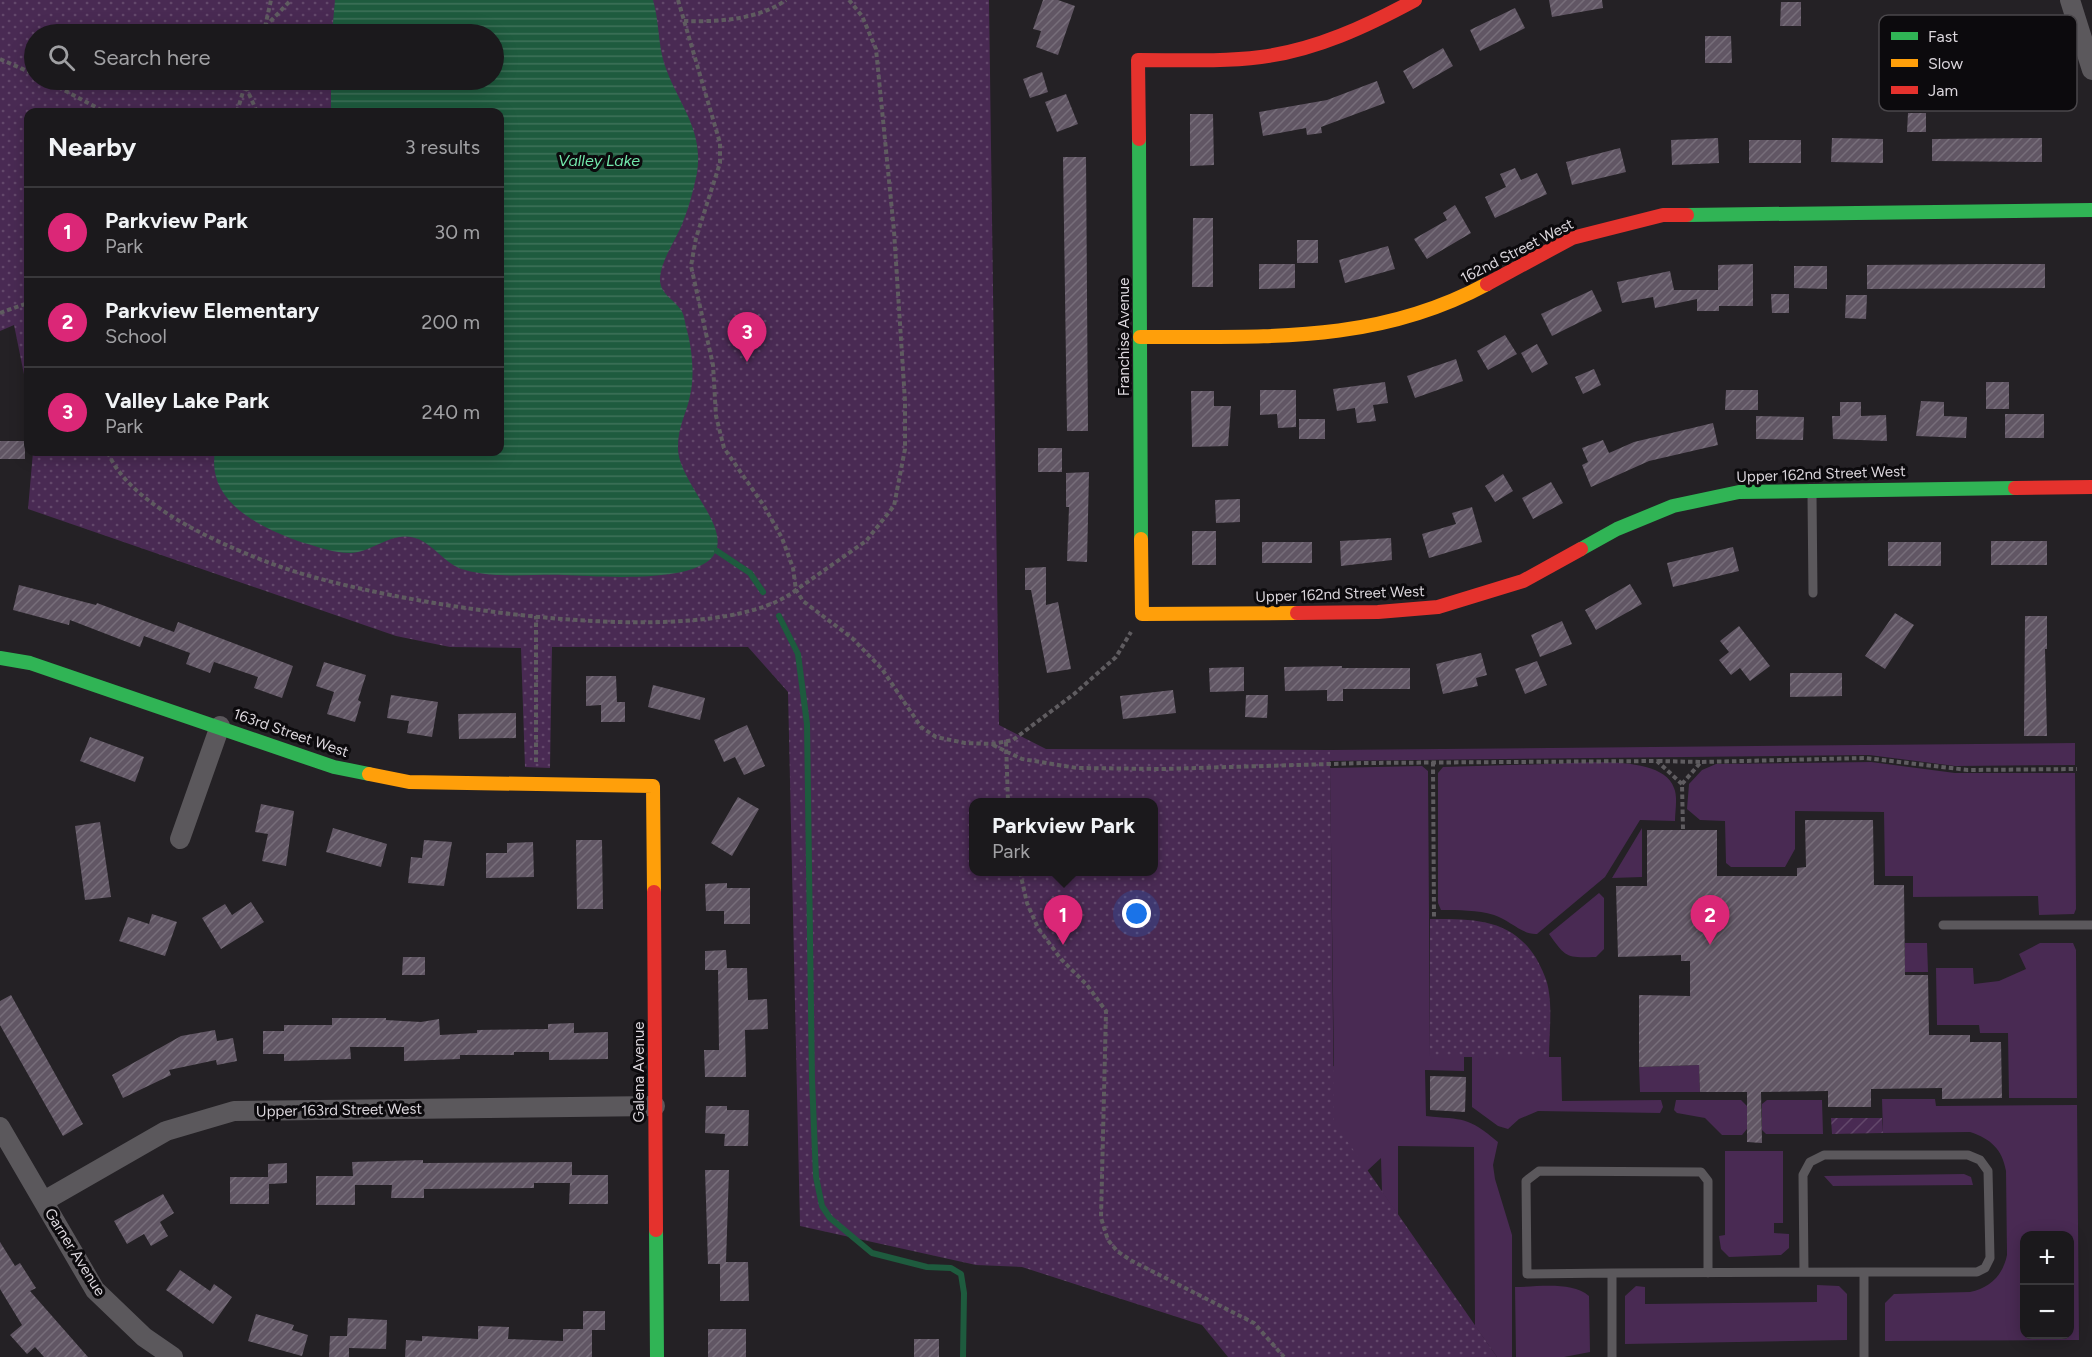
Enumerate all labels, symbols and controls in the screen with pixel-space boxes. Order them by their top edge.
legend [1879,15,2077,111]
search box [24,24,504,90]
text: Fast [1928,27,1958,46]
icon: search [45,41,78,74]
text: Search here [93,44,211,71]
text: Slow [1928,54,1963,73]
text: Jam [1928,81,1958,100]
text: Nearby [48,131,136,163]
text: 3 results [405,135,480,159]
water label: Valley Lake [558,151,640,170]
text: Parkview Park [105,207,248,234]
street label: 162nd Street West [1458,215,1577,287]
text: 1 [63,220,72,244]
text: 30 m [434,220,480,244]
text: Park [105,234,143,258]
street label: Franchise Avenue [1115,278,1133,396]
text: Parkview Elementary [105,297,319,324]
text: 2 [62,310,73,334]
text: 200 m [421,310,480,334]
pin: 3 [728,312,766,362]
text: School [105,324,167,348]
text: Valley Lake Park [105,387,269,414]
text: 3 [62,400,73,424]
text: 240 m [422,400,480,424]
text: Park [105,414,143,438]
street label: Upper 162nd Street West [1736,462,1906,486]
street label: Upper 162nd Street West [1255,582,1425,606]
street label: 163rd Street West [231,705,351,761]
popup [969,798,1158,876]
text: Parkview Park [992,812,1135,839]
text: Park [992,839,1030,863]
pin: 1 [1044,896,1082,945]
pin: 2 [1690,896,1730,945]
your location [1122,899,1151,928]
street label: Galena Avenue [630,1022,648,1123]
street label: Upper 163rd Street West [256,1100,422,1120]
street label: Garner Avenue [41,1205,109,1299]
map controls [2020,1231,2074,1339]
button: + [2020,1231,2074,1285]
button: − [2020,1285,2074,1339]

